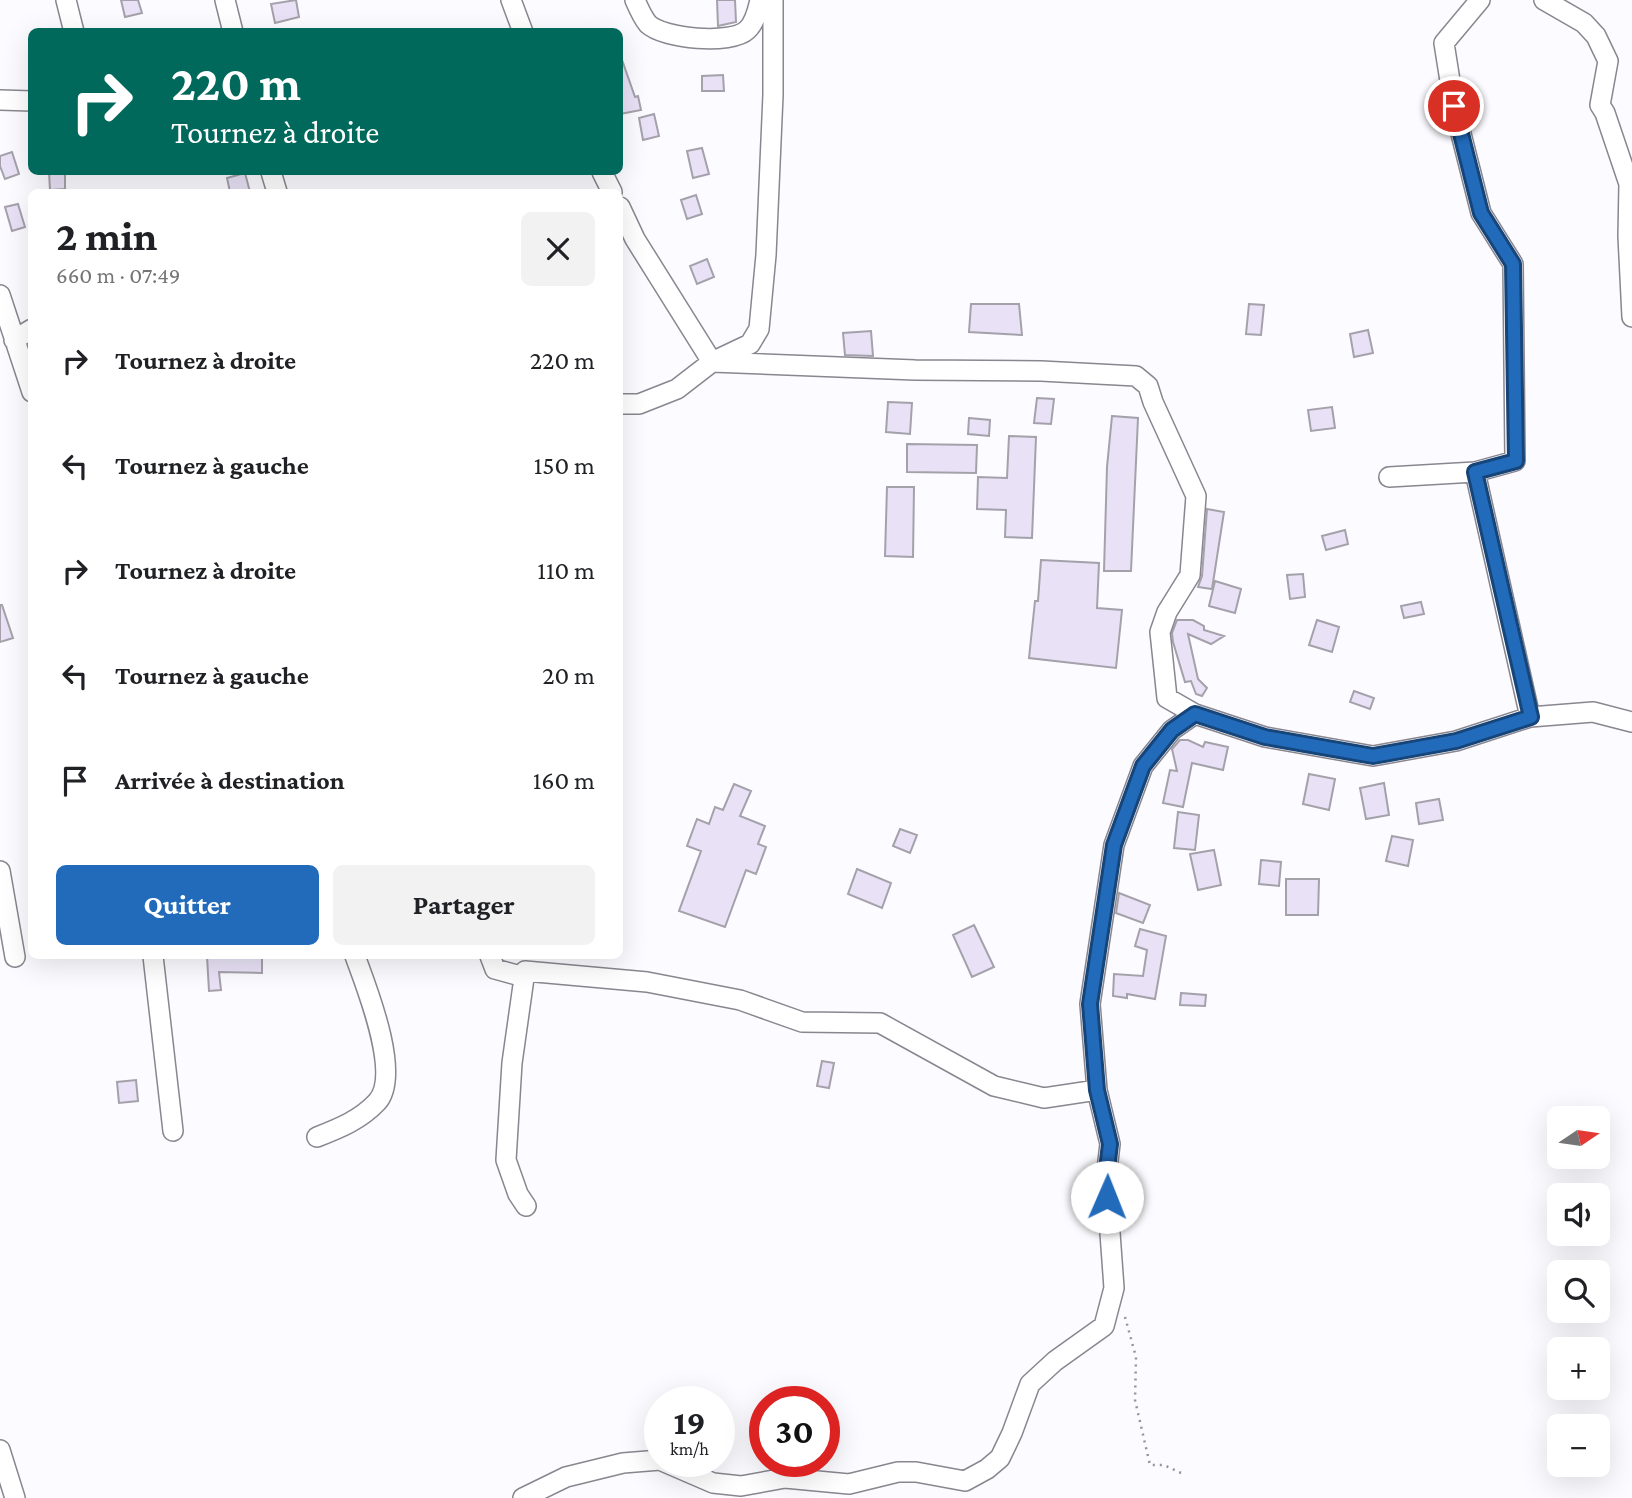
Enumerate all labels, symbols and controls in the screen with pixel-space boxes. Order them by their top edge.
icon: right [56,56,147,147]
text: 220 m [171,56,301,111]
pin [1424,76,1484,136]
icon: arrive [1435,87,1473,125]
text: Tournez à droite [171,114,379,150]
text: 2 min [56,212,157,259]
button: close [521,212,595,286]
text: 660 m · 07:49 [56,262,180,288]
icon: right [56,342,94,380]
text: Tournez à droite [115,346,296,375]
text: 220 m [530,346,595,375]
icon: left [56,447,94,485]
text: Tournez à gauche [115,451,309,480]
text: 150 m [534,451,595,480]
icon: right [56,552,94,590]
text: Tournez à droite [115,556,296,585]
text: 110 m [537,556,595,585]
icon: left [56,657,94,695]
text: Tournez à gauche [115,661,309,690]
text: 20 m [542,661,595,690]
icon: arrive [56,762,94,800]
text: Arrivée à destination [115,766,345,795]
text: 160 m [533,766,595,795]
button: Quitter [56,865,319,945]
button: Partager [333,865,595,945]
north arrow [1547,1106,1610,1169]
map controls [1547,1106,1610,1477]
position arrow [1070,1160,1144,1234]
button: sound [1547,1183,1610,1246]
button: search [1547,1260,1610,1323]
button: + [1547,1337,1610,1400]
speed limit sign: 30 [749,1386,840,1477]
text: 19 [673,1403,706,1442]
button: − [1547,1414,1610,1477]
text: km/h [670,1439,709,1459]

